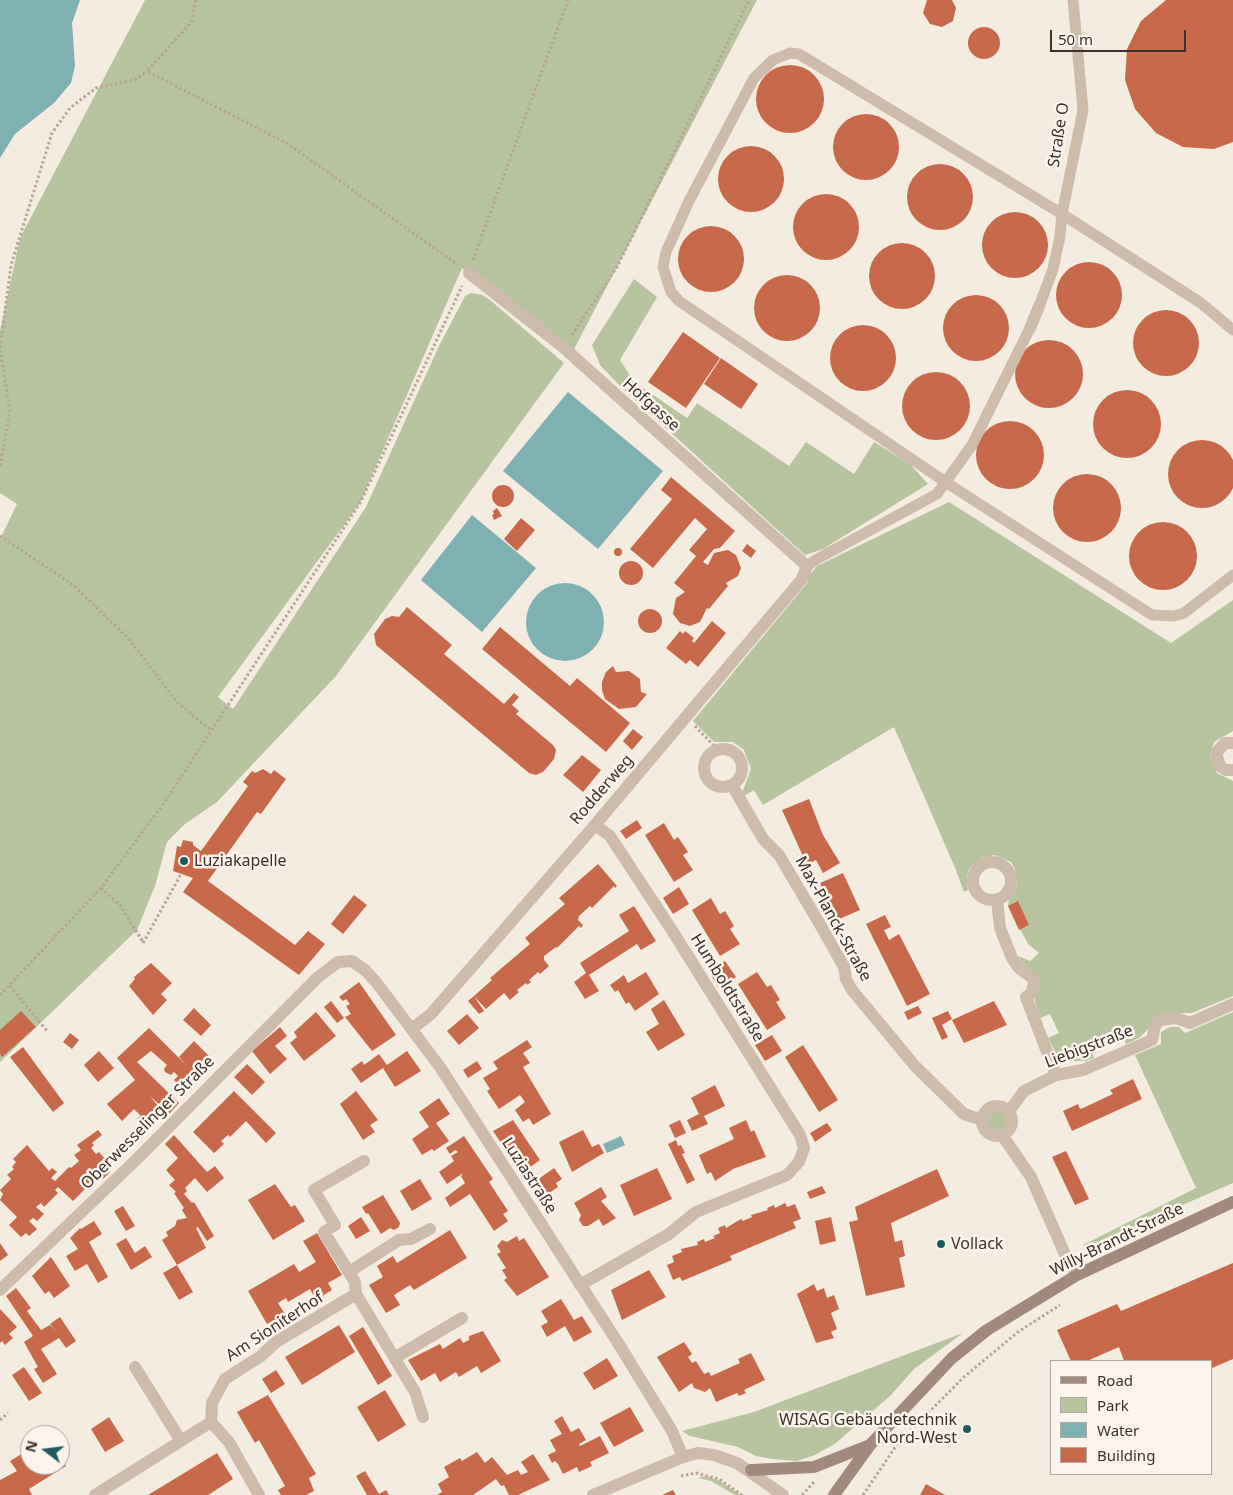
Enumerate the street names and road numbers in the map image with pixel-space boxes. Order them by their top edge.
street label: Straße O [1044,101,1074,169]
street label: Hofgasse [618,374,684,436]
street label: Rodderweg [566,751,638,829]
street label: Max-Planck-Straße [791,853,875,985]
street label: Humboldtstraße [686,930,768,1046]
street label: Liebigstraße [1042,1021,1136,1073]
street label: Oberwesselinger Straße [77,1052,219,1194]
street label: Luziastraße [497,1134,561,1218]
street label: Willy-Brandt-Straße [1047,1199,1187,1281]
street label: Am Sioniterhof [223,1288,327,1366]

